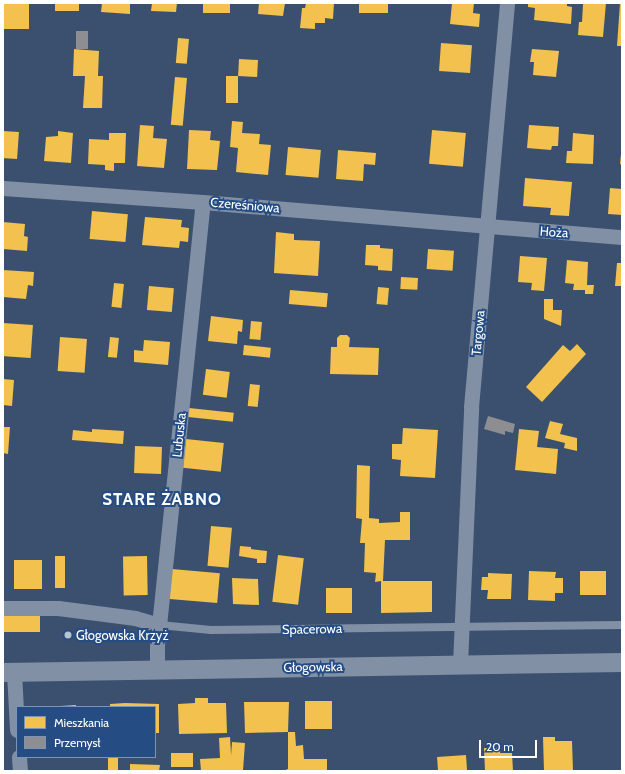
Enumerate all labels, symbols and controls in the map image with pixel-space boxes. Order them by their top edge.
street label: Czereśniowa [210,194,280,216]
street label: Hoża [539,223,569,241]
street label: Targowa [468,310,488,356]
street label: Lubuska [169,412,189,458]
district label: STARE ŻABNO [102,490,222,510]
street label: Spacerowa [282,621,342,637]
place label: Głogowska Krzyż [76,627,169,643]
marker: Głogowska Krzyż [63,630,73,640]
street label: Głogowska [283,659,343,675]
legend [16,706,156,758]
text: Mieszkania [54,715,109,730]
scale bar [481,732,539,758]
text: Przemysł [54,735,100,750]
text: 20 m [486,739,514,754]

